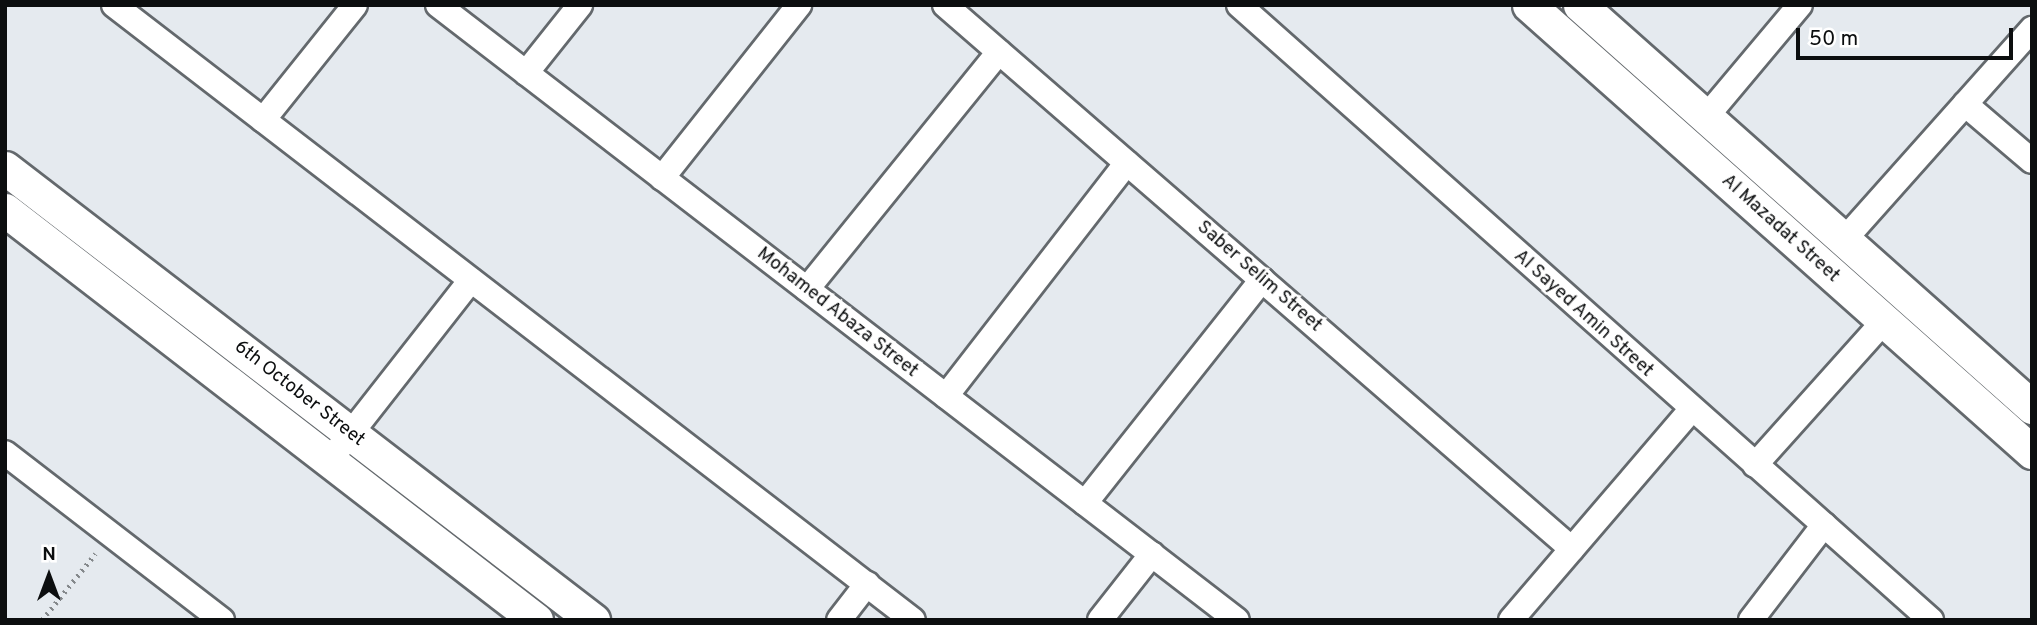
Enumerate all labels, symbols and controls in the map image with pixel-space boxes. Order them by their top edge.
scale bar [1799,14,2016,58]
text: 50 m [1809,26,1858,53]
street label: Al Mazadat Street [1716,170,1844,288]
street label: Saber Selim Street [1192,216,1326,338]
street label: Mohamed Abaza Street [751,243,923,383]
street label: Al Sayed Amin Street [1508,245,1658,383]
street label: 6th October Street [229,336,369,452]
north arrow [14,541,84,611]
text: N [42,543,56,567]

